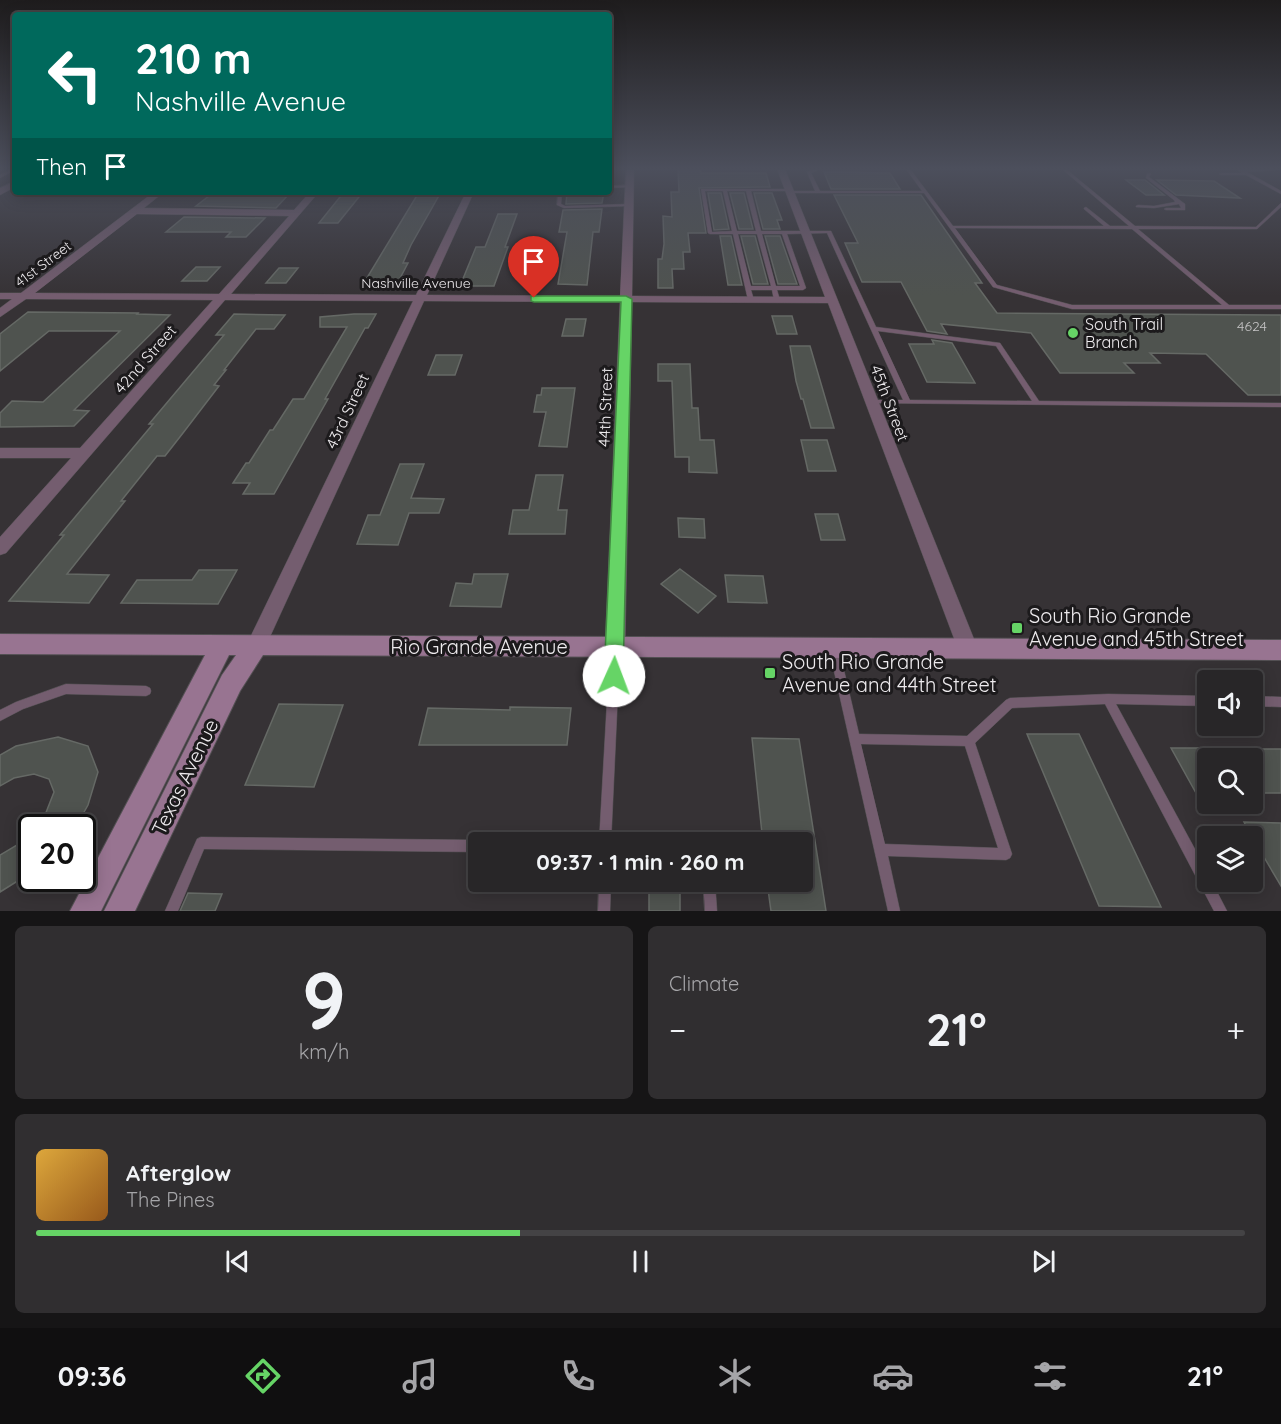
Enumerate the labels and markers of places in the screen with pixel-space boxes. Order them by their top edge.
pin [508,236,559,298]
place label: South Trail Branch [1085,314,1163,352]
marker: South Trail Branch [1066,326,1080,340]
place label: South Rio Grande Avenue and 45th Street [1029,603,1244,651]
marker: South Rio Grande Avenue and 45th Street [1010,621,1024,635]
place label: South Rio Grande Avenue and 44th Street [782,649,997,697]
marker: South Rio Grande Avenue and 44th Street [763,666,777,680]

